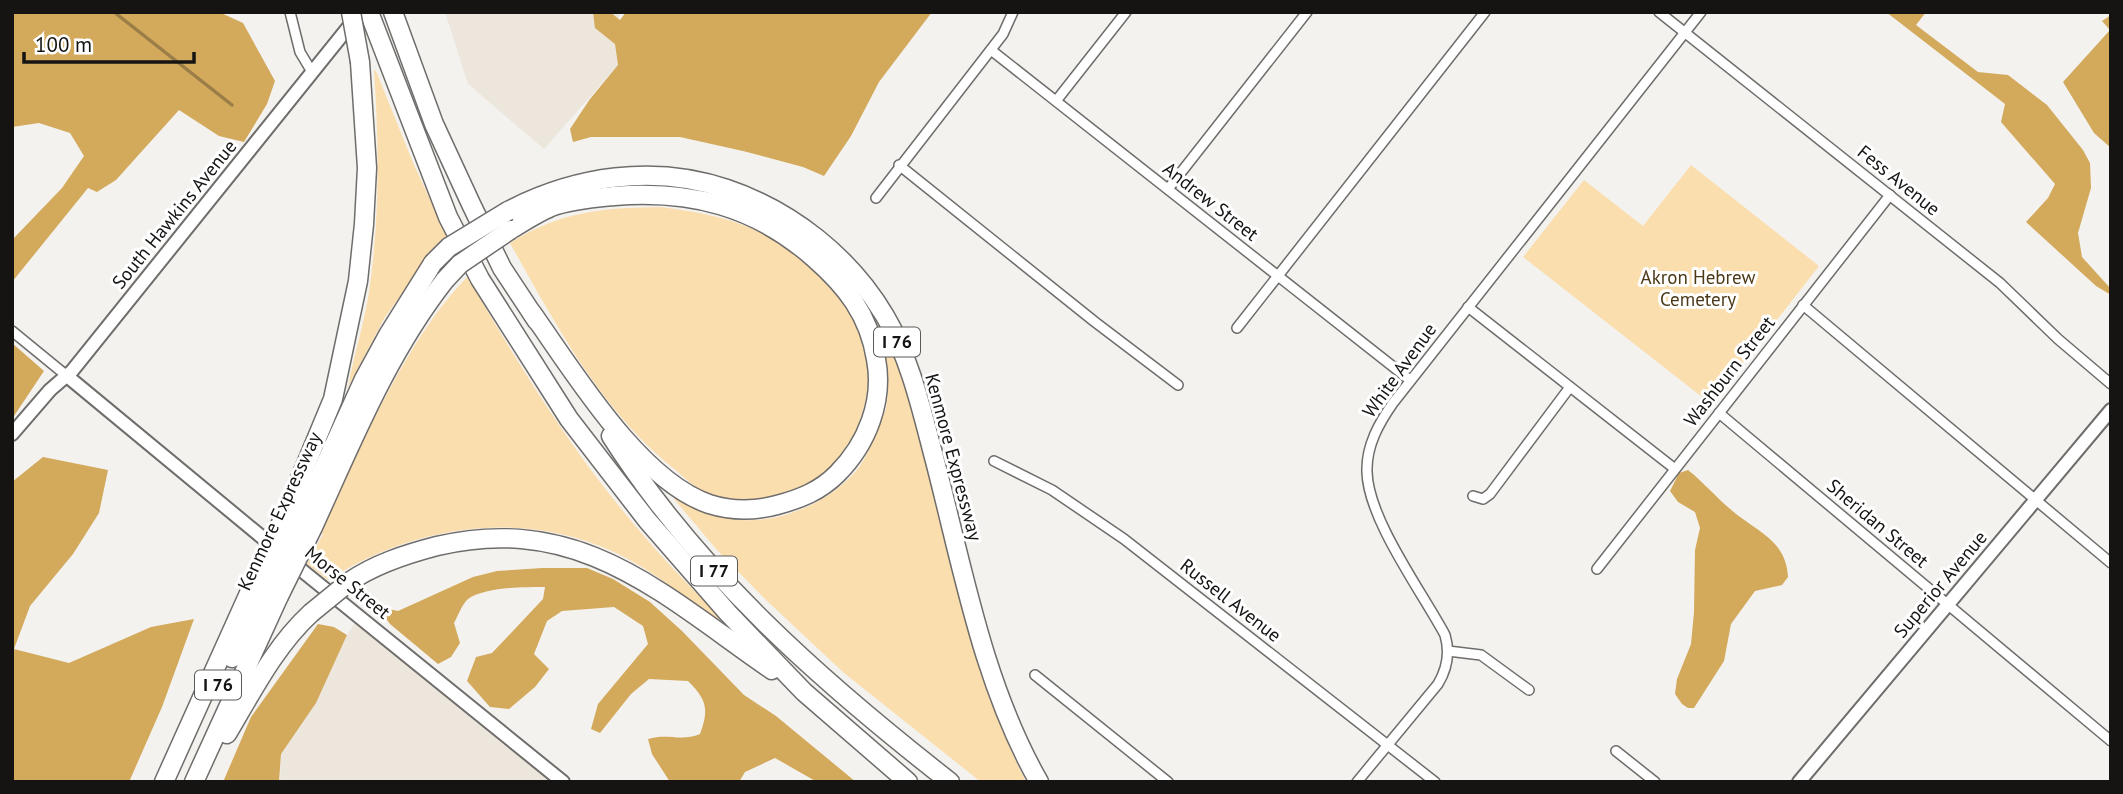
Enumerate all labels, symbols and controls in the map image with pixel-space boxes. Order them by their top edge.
scale bar [24,21,194,65]
text: 100 m [35,31,92,58]
street label: South Hawkins Avenue [106,135,242,293]
street label: Fess Avenue [1853,139,1945,221]
street label: Andrew Street [1158,156,1264,246]
park label: Akron Hebrew Cemetery [1641,265,1755,311]
street label: Washburn Street [1678,310,1780,431]
street label: White Avenue [1357,318,1441,422]
road number: I 76 [874,328,920,356]
street label: Kenmore Expressway [920,371,988,543]
street label: Kenmore Expressway [232,428,326,594]
street label: Sheridan Street [1822,474,1934,573]
street label: Superior Avenue [1888,526,1992,642]
street label: Morse Street [300,540,396,624]
street label: Russell Avenue [1176,553,1286,647]
road number: I 77 [691,556,737,586]
road number: I 76 [195,670,241,700]

